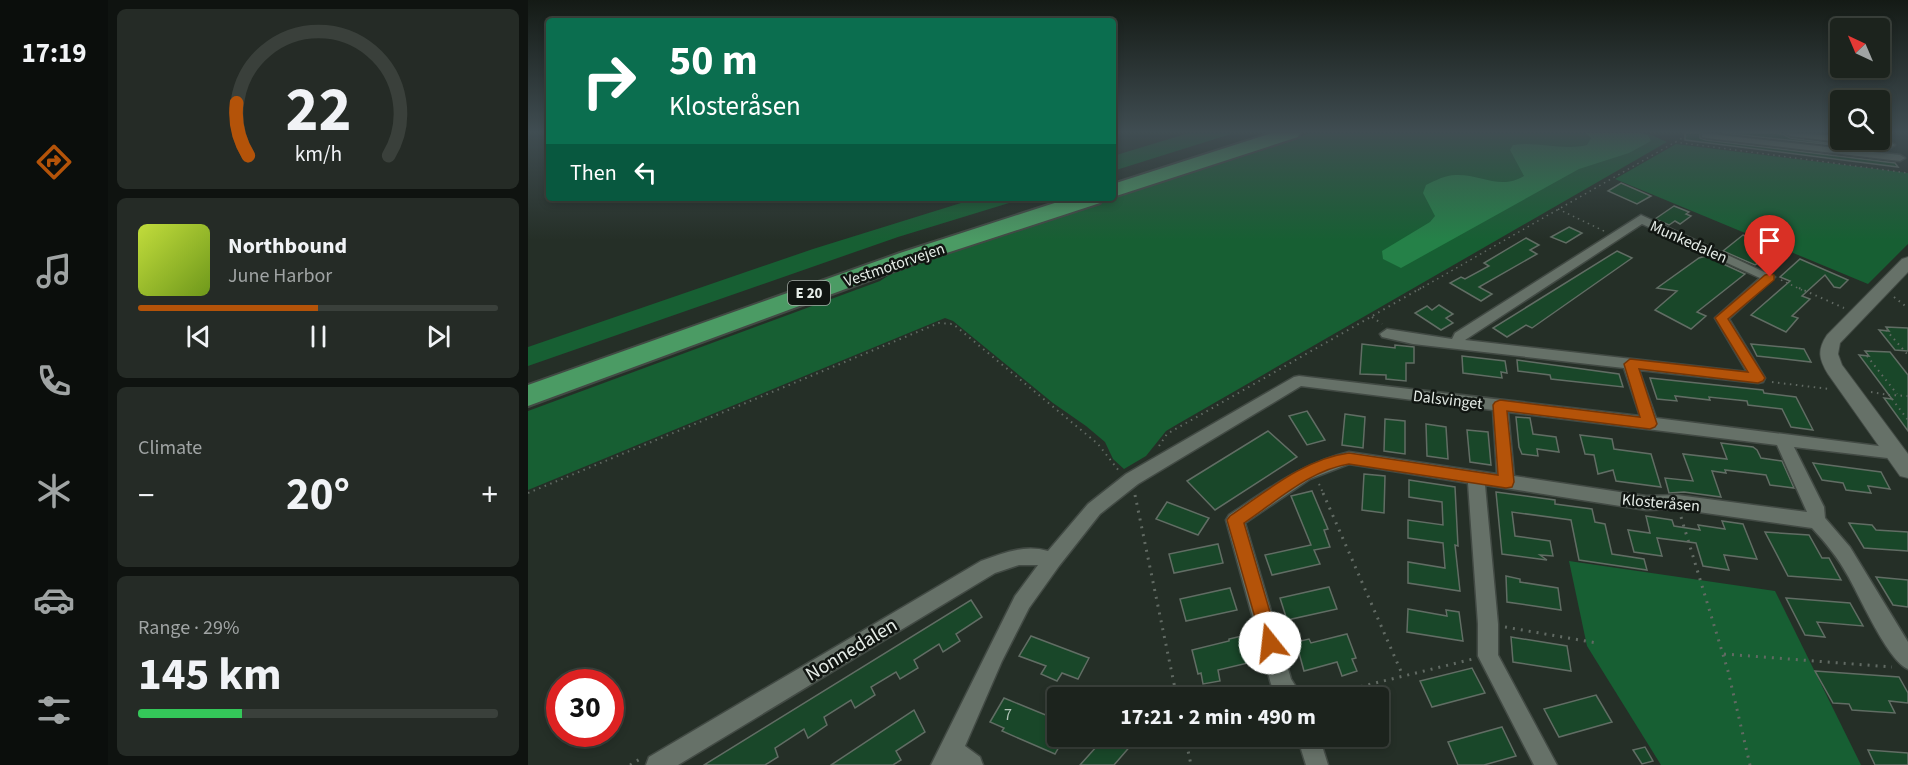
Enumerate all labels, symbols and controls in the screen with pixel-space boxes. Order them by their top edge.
north arrow [1830,18,1890,78]
map controls [1830,18,1890,150]
text: 50 m [669,31,758,91]
text: 17:19 [21,34,87,73]
icon: right [570,42,648,120]
text: 22 [285,66,351,155]
text: Klosteråsen [669,87,801,126]
button: search [1830,90,1890,150]
text: km/h [294,139,342,170]
icon: directions [33,141,75,183]
icon: left [629,156,662,189]
text: Then [570,157,617,189]
street label: Munkedalen [1646,215,1731,269]
pin [1744,215,1795,277]
icon: arrive [1753,224,1786,257]
text: Northbound [228,230,347,262]
street label: Vestmotorvejen [841,237,948,292]
icon: music [33,250,75,292]
text: June Harbor [228,262,332,290]
road number: E 20 [788,281,830,305]
icon: previous [182,320,215,353]
icon: pause [302,320,335,353]
icon: next [422,320,455,353]
icon: phone [33,360,75,402]
street label: Dalsvinget [1412,385,1484,415]
text: Climate [138,434,202,462]
text: 20° [286,463,350,527]
icon: climate [33,470,75,512]
text: − [138,472,154,519]
text: + [482,472,498,519]
street label: Klosteråsen [1621,489,1701,517]
icon: car [33,579,75,621]
street label: Nonnedalen [800,611,903,688]
position arrow [1238,611,1302,675]
text: Range · 29% [138,614,239,642]
text: 145 km [138,643,282,707]
speed limit sign: 30 [546,669,624,747]
icon: filters [33,689,75,731]
text: 17:21 · 2 min · 490 m [1120,701,1316,733]
house number: 7 [1004,704,1012,726]

